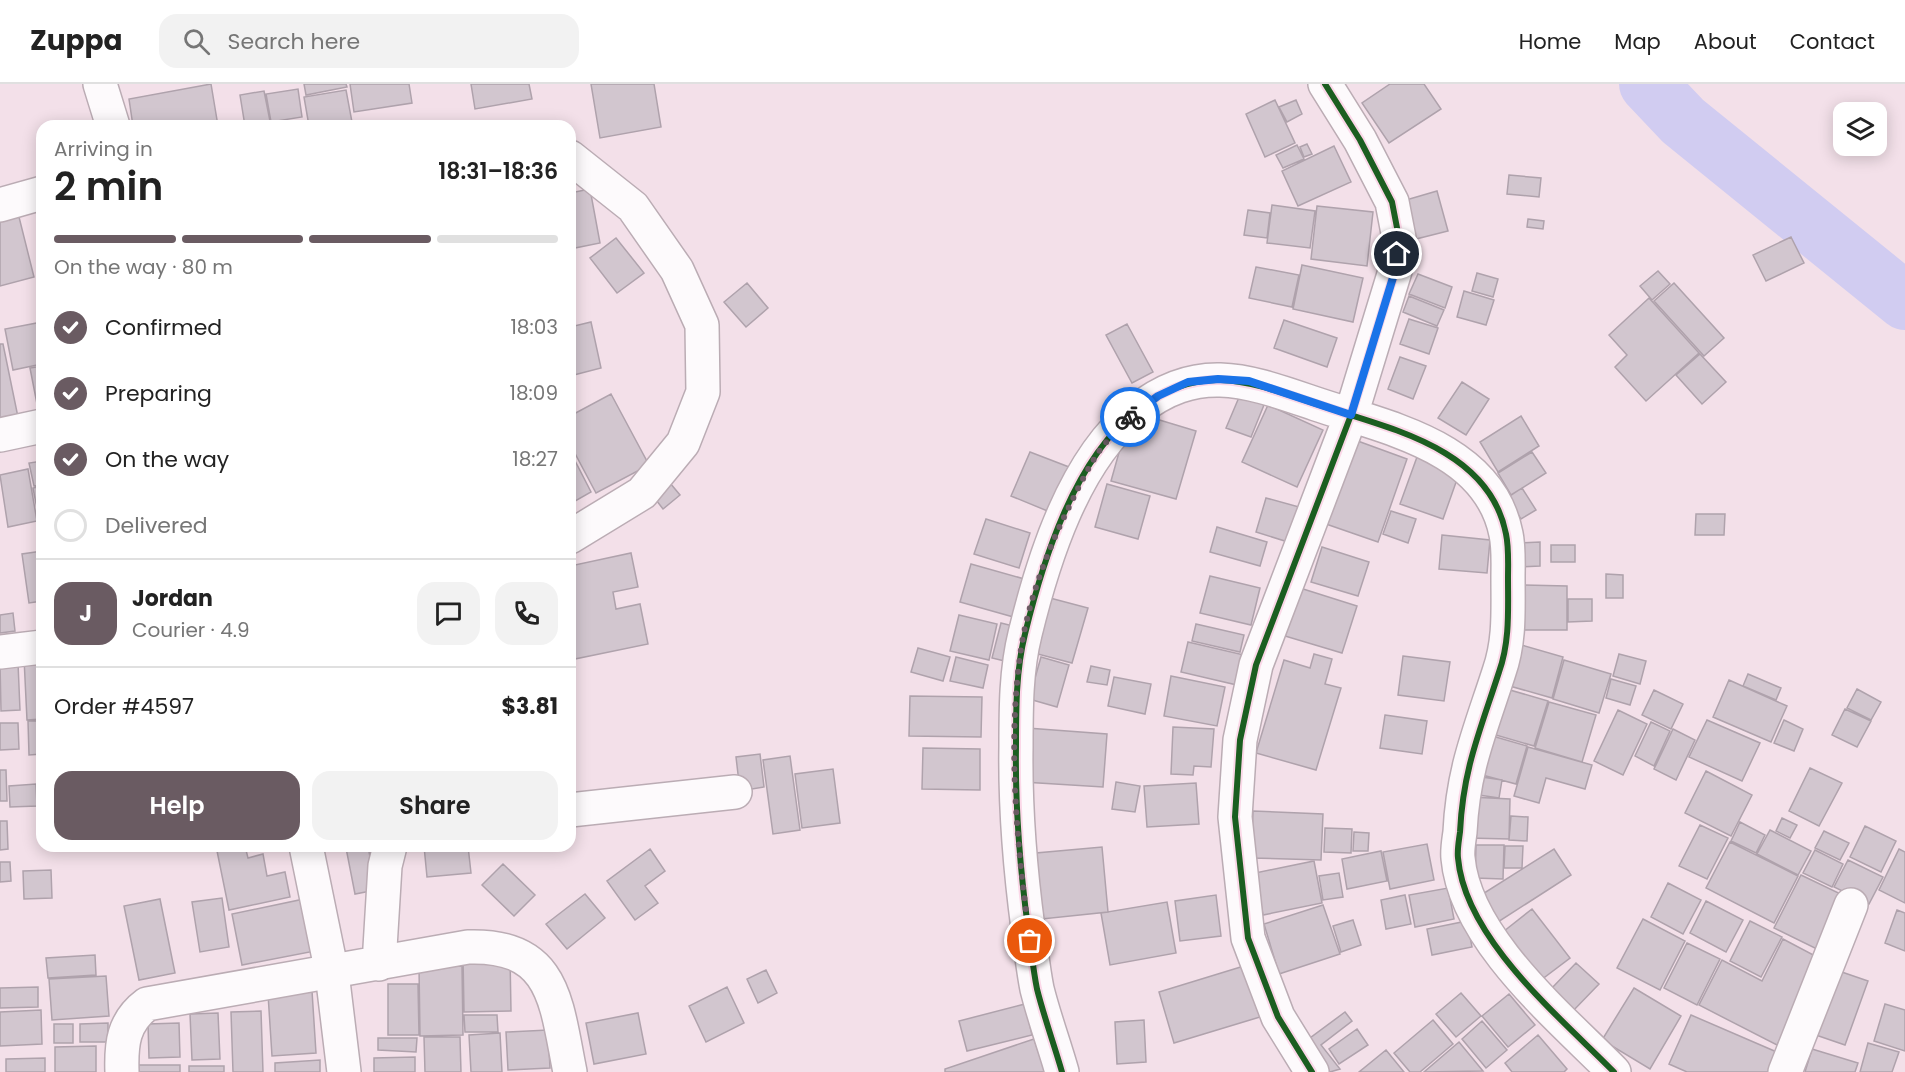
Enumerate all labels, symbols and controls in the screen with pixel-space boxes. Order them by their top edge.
search box [159,14,579,68]
text: Zuppa [30,21,123,60]
icon: search [180,25,213,58]
text: Search here [228,26,360,57]
text: Home [1519,27,1581,56]
text: Map [1614,27,1661,56]
text: About [1694,27,1757,56]
text: Contact [1790,27,1875,56]
map controls [1833,102,1887,156]
button: layers [1833,102,1887,156]
text: Arriving in [54,135,153,163]
text: 18:31–18:36 [438,156,558,187]
text: 2 min [54,159,163,214]
pin [1371,228,1422,279]
icon: home [1380,237,1413,270]
text: On the way · 80 m [54,253,233,281]
icon: check [54,311,87,344]
text: Confirmed [105,312,222,343]
text: 18:03 [510,313,558,341]
icon: check [54,377,87,410]
text: Preparing [105,378,212,409]
text: 18:09 [510,379,558,407]
courier [1100,387,1160,447]
icon: bike [1114,401,1147,434]
icon: check [54,443,87,476]
text: On the way [105,444,229,475]
text: 18:27 [512,445,558,473]
text: Delivered [105,510,208,541]
button: chat [417,582,480,645]
button: phone [495,582,558,645]
text: Jordan [132,583,213,614]
text: J [79,598,92,629]
text: Courier · 4.9 [132,616,250,644]
text: Order #4597 [54,691,194,722]
text: $3.81 [501,691,558,722]
button: Help [54,771,300,840]
button: Share [312,771,558,840]
pin [1004,915,1055,966]
icon: bag [1013,924,1046,957]

